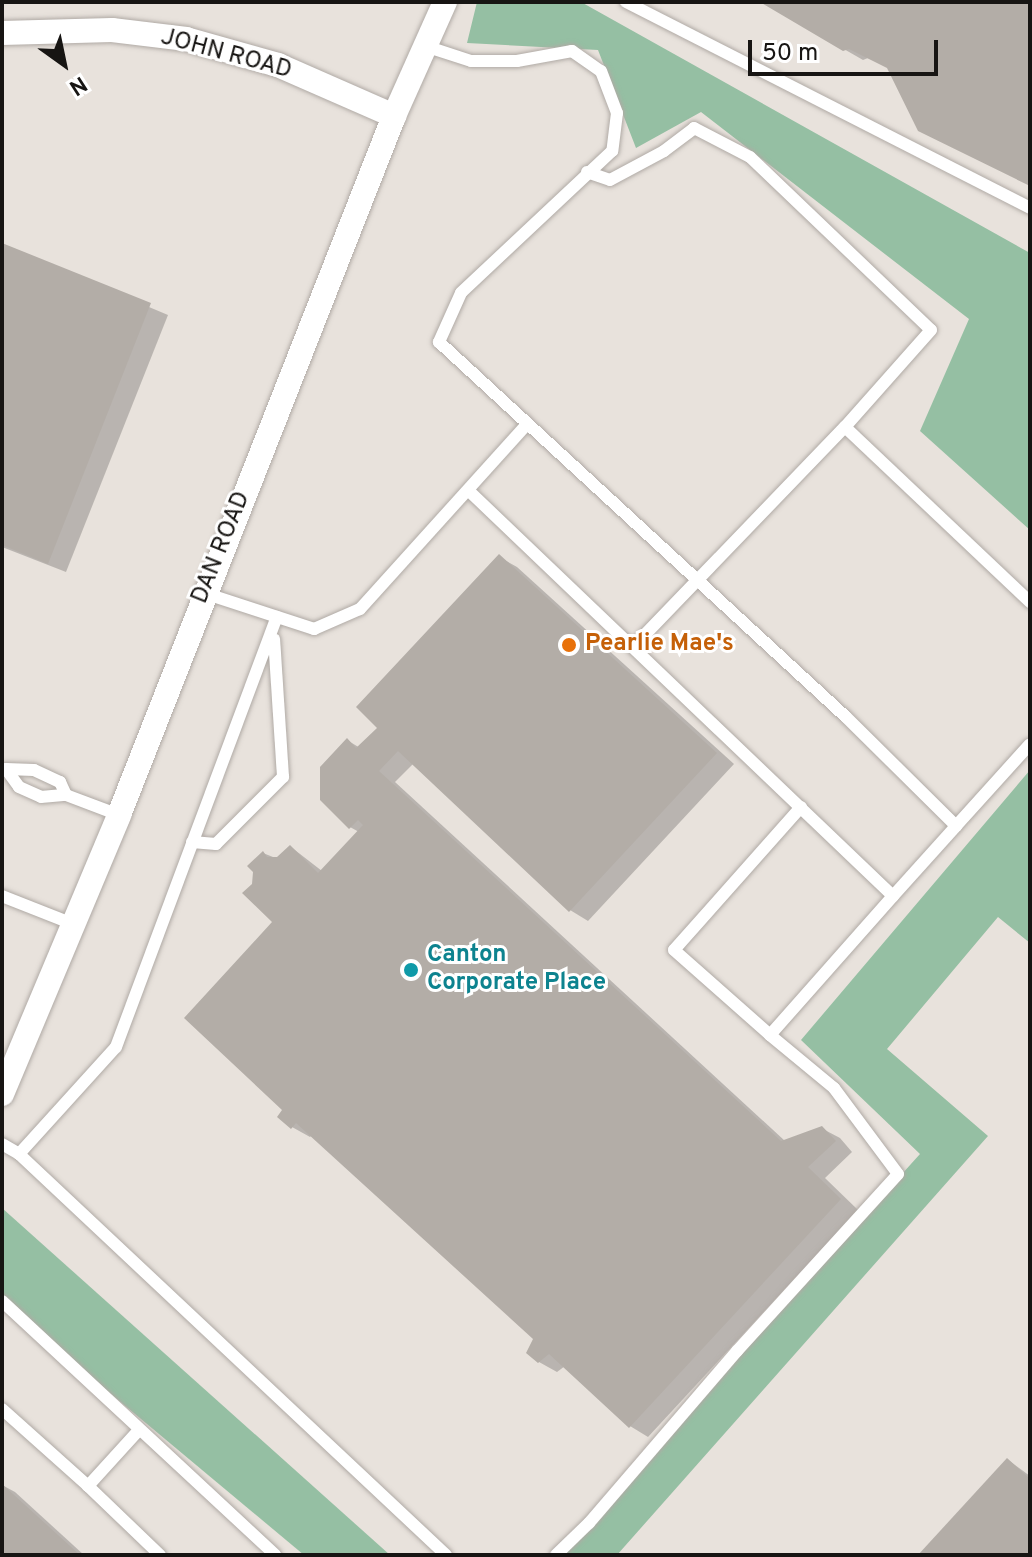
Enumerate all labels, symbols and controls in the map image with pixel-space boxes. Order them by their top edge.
north arrow [24,24,104,104]
street label: JOHN ROAD [157,24,295,86]
scale bar [752,24,942,74]
text: 50 m [762,39,818,69]
text: N [63,69,91,100]
street label: DAN ROAD [186,488,258,608]
place label: Pearlie Mae's [585,631,734,659]
marker: Pearlie Mae's [560,636,578,654]
place label: Canton Corporate Place [427,942,606,998]
marker: Canton Corporate Place [402,961,420,979]

